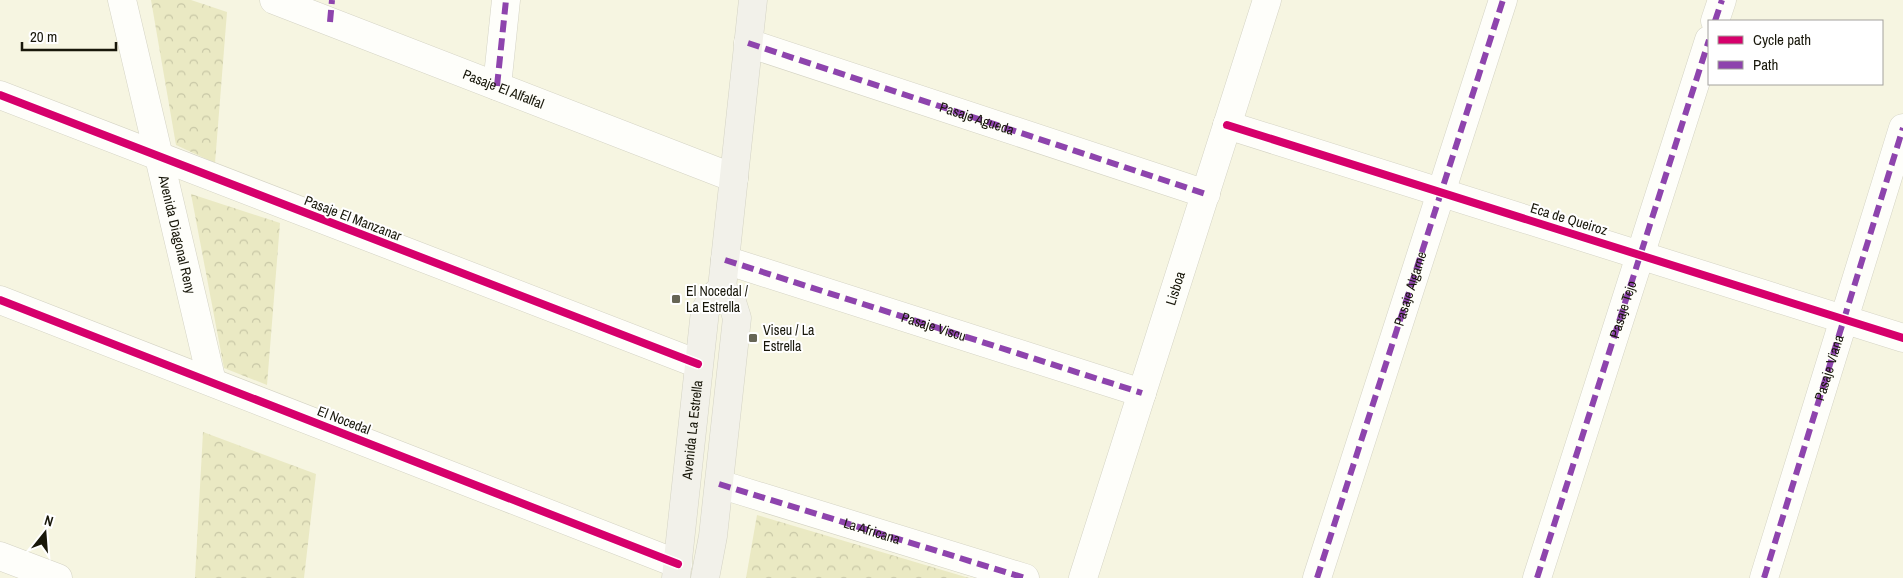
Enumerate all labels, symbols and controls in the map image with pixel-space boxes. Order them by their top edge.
scale bar [22,20,116,52]
legend [1708,20,1883,85]
text: 20 m [30,26,57,47]
text: Cycle path [1753,29,1811,50]
text: Path [1753,54,1778,75]
street label: Pasaje El Alfalfal [460,65,547,113]
street label: Pasaje Agueda [937,98,1017,139]
street label: Avenida Diagonal Reny [154,173,200,296]
street label: Pasaje El Manzanar [302,191,404,245]
street label: Eca de Queiroz [1528,199,1610,239]
street label: Pasaje Algarne [1390,249,1431,328]
street label: Lisboa [1161,269,1189,307]
street label: Pasaje Tejo [1605,278,1640,340]
place label: El Nocedal / La Estrella [686,282,749,316]
marker: El Nocedal / La Estrella [670,293,682,305]
street label: Pasaje Viscu [899,308,968,345]
place label: Viseu / La Estrella [763,321,815,355]
marker: Viseu / La Estrella [747,332,759,344]
street label: Pasaje Viana [1810,332,1848,403]
street label: Avenida La Estrella [678,379,706,481]
street label: El Nocedal [315,402,373,438]
north arrow [20,508,70,558]
text: N [42,511,55,530]
street label: La Africana [841,514,903,548]

